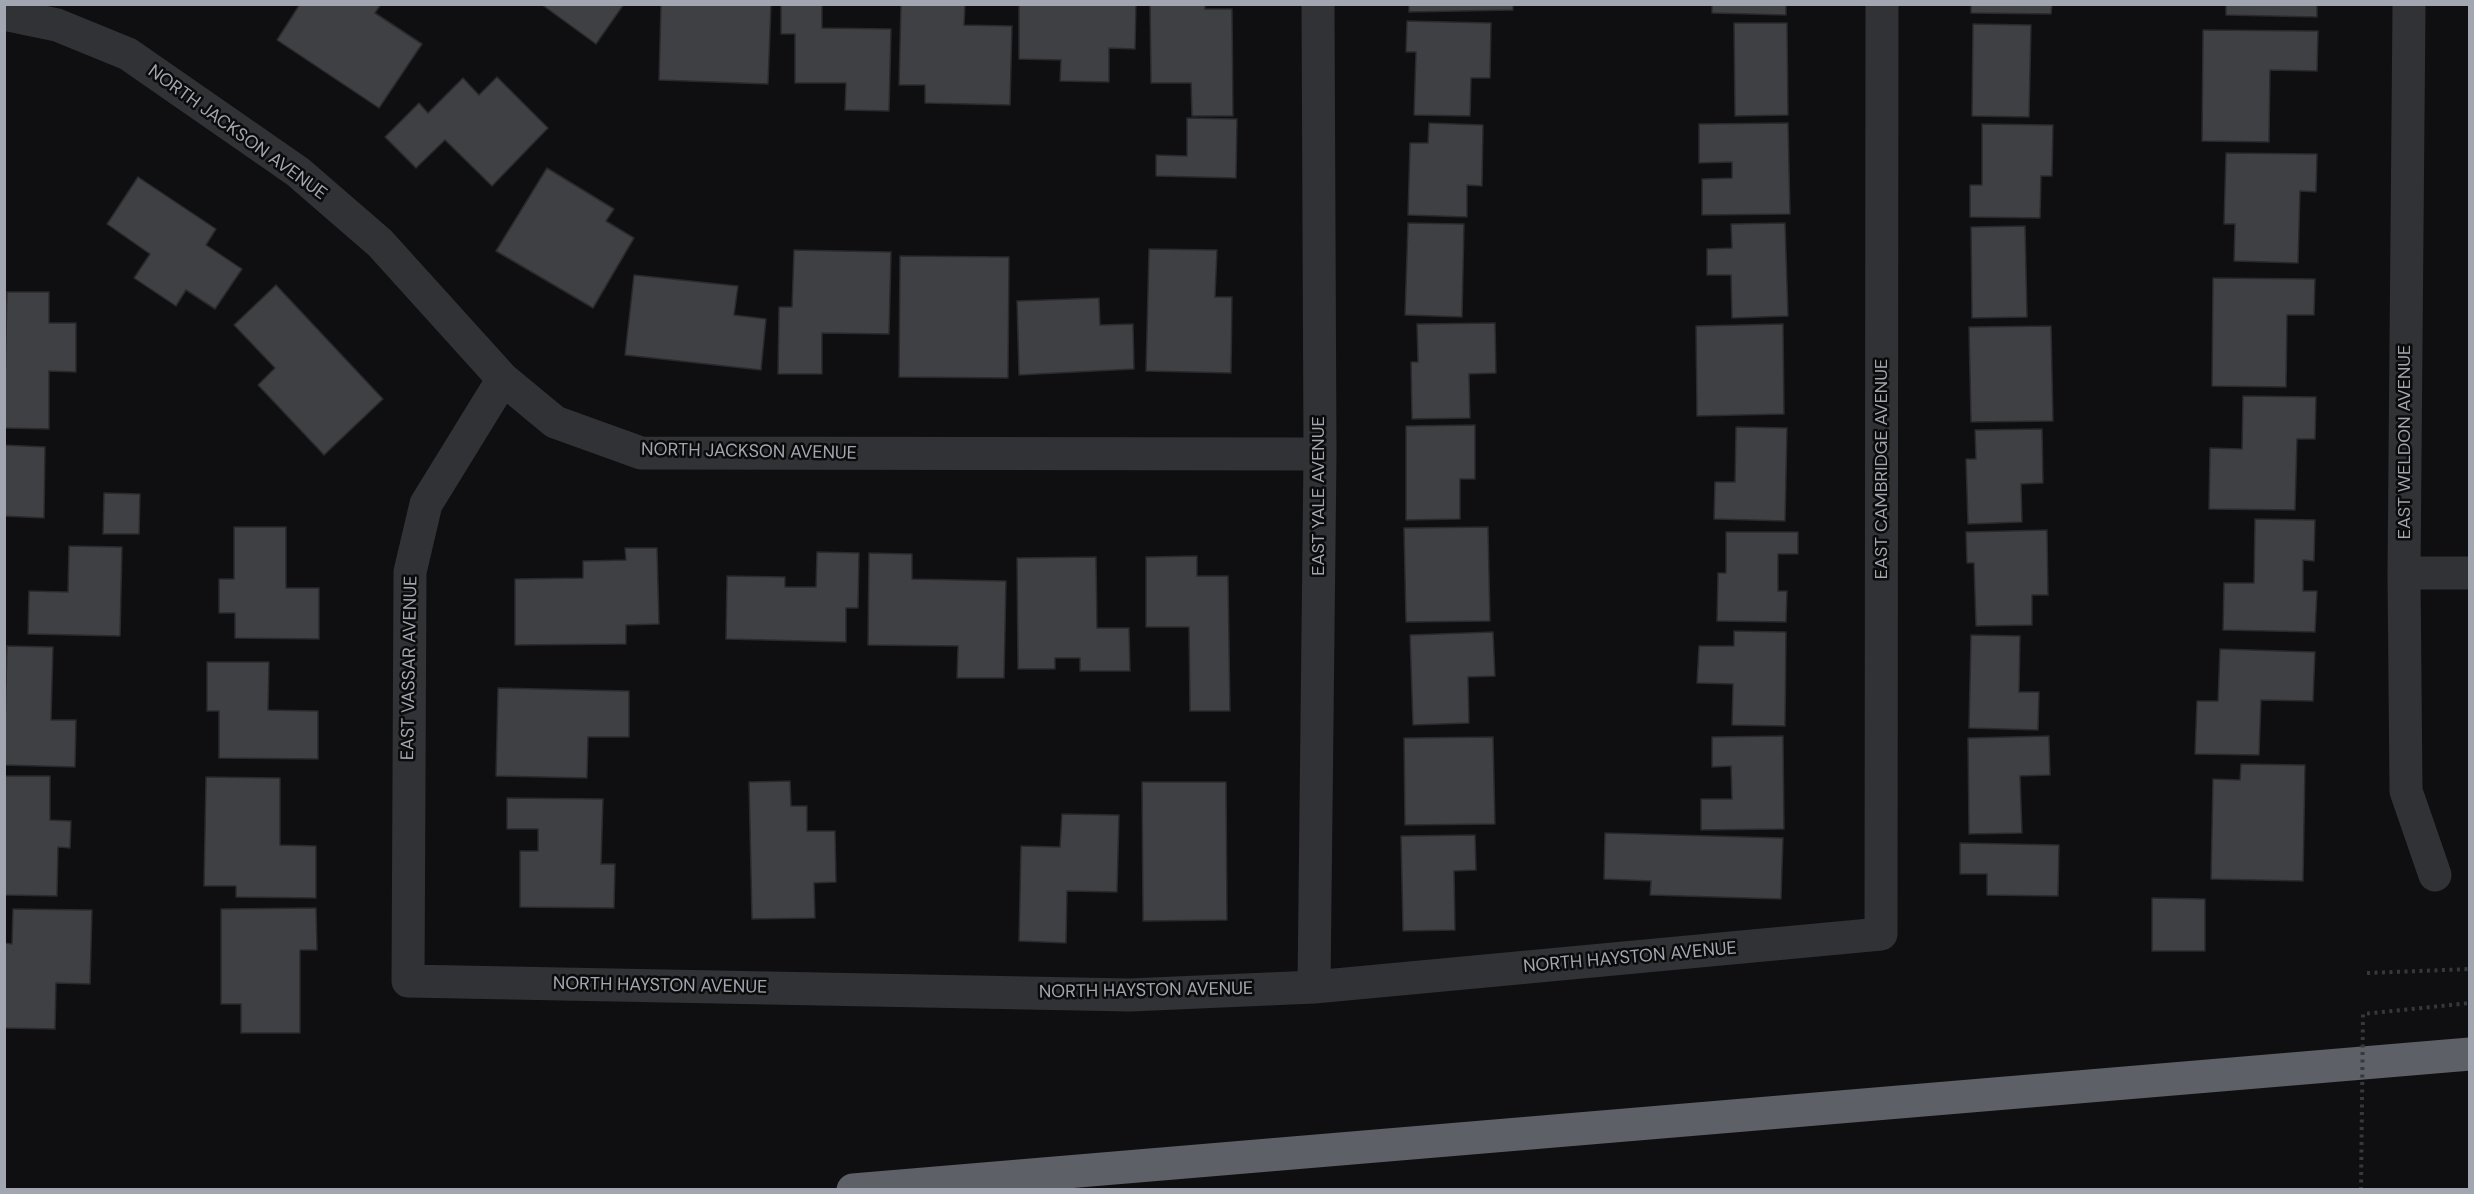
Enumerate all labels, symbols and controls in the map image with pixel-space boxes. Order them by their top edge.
street label: NORTH JACKSON AVENUE [143,61,331,205]
street label: EAST WELDON AVENUE [2394,345,2416,539]
street label: EAST CAMBRIDGE AVENUE [1871,359,1893,579]
street label: EAST YALE AVENUE [1308,416,1330,576]
street label: NORTH JACKSON AVENUE [641,439,857,465]
street label: EAST VASSAR AVENUE [398,576,422,760]
street label: NORTH HAYSTON AVENUE [1522,938,1738,978]
street label: NORTH HAYSTON AVENUE [553,973,767,999]
street label: NORTH HAYSTON AVENUE [1039,978,1253,1004]

